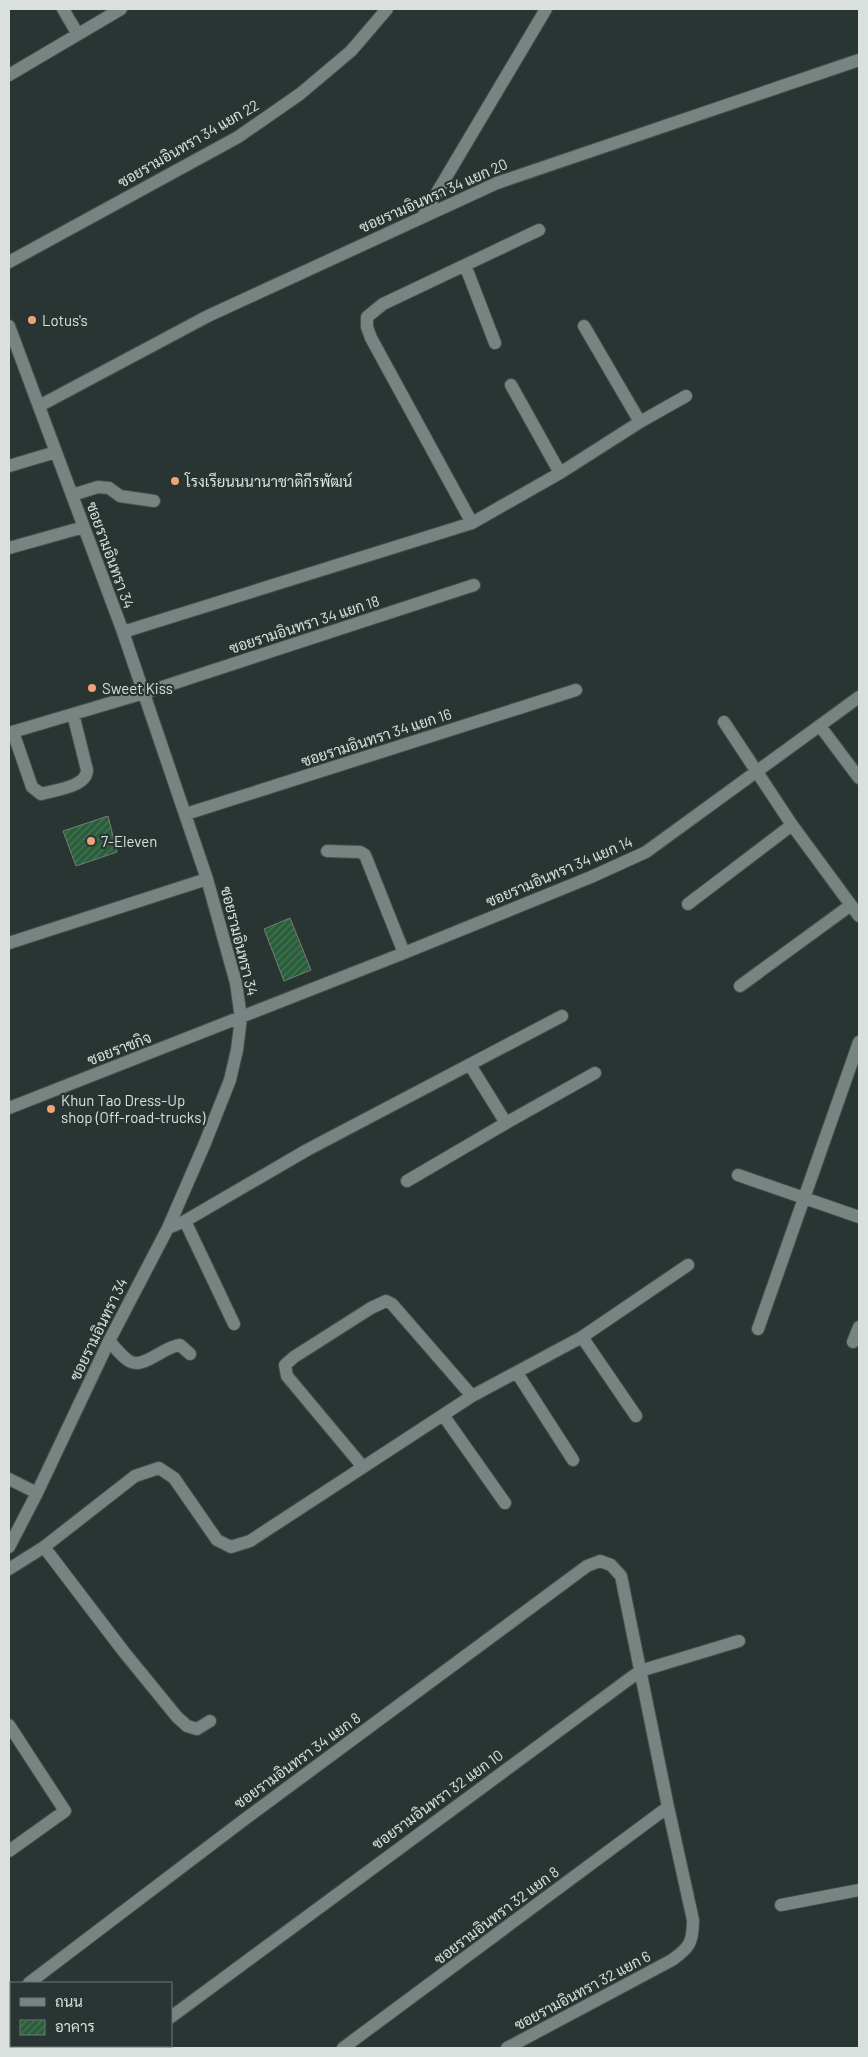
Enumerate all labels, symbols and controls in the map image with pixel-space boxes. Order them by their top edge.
street label: ซอยรามอินทรา 34 แยก 22 [114,95,262,191]
street label: ซอยรามอินทรา 34 แยก 20 [356,154,510,236]
place label: Lotus's [42,311,88,329]
marker: Lotus's [26,314,38,326]
place label: โรงเรียนนนานาชาติกีรพัฒน์ [184,472,352,490]
marker: โรงเรียนนนานาชาติกีรพัฒน์ [169,475,181,487]
street label: ซอยรามอินทรา 34 [83,499,139,611]
street label: ซอยรามอินทรา 34 แยก 18 [227,591,381,657]
place label: Sweet Kiss [102,679,173,697]
marker: Sweet Kiss [86,682,98,694]
street label: ซอยรามอินทรา 34 แยก 16 [299,704,453,770]
place label: 7-Eleven [101,832,157,850]
street label: ซอยรามอินทรา 34 แยก 14 [483,832,635,910]
marker: 7-Eleven [85,835,97,847]
street label: ซอยรามอินทรา 34 [218,884,262,998]
street label: ซอยราชกิจ [84,1028,154,1068]
place label: Khun Tao Dress-Up shop (Off-road-trucks) [61,1091,205,1126]
marker: Khun Tao Dress-Up shop (Off-road-trucks) [45,1103,57,1115]
street label: ซอยรามอินทรา 34 [65,1275,131,1383]
street label: ซอยรามอินทรา 34 แยก 8 [230,1708,364,1812]
street label: ซอยรามอินทรา 32 แยก 10 [368,1745,506,1853]
street label: ซอยรามอินทรา 32 แยก 8 [430,1862,562,1968]
street label: ซอยรามอินทรา 32 แยก 6 [511,1946,653,2034]
legend [10,1982,172,2047]
text: ถนน [55,1992,83,2010]
text: อาคาร [55,2017,95,2035]

